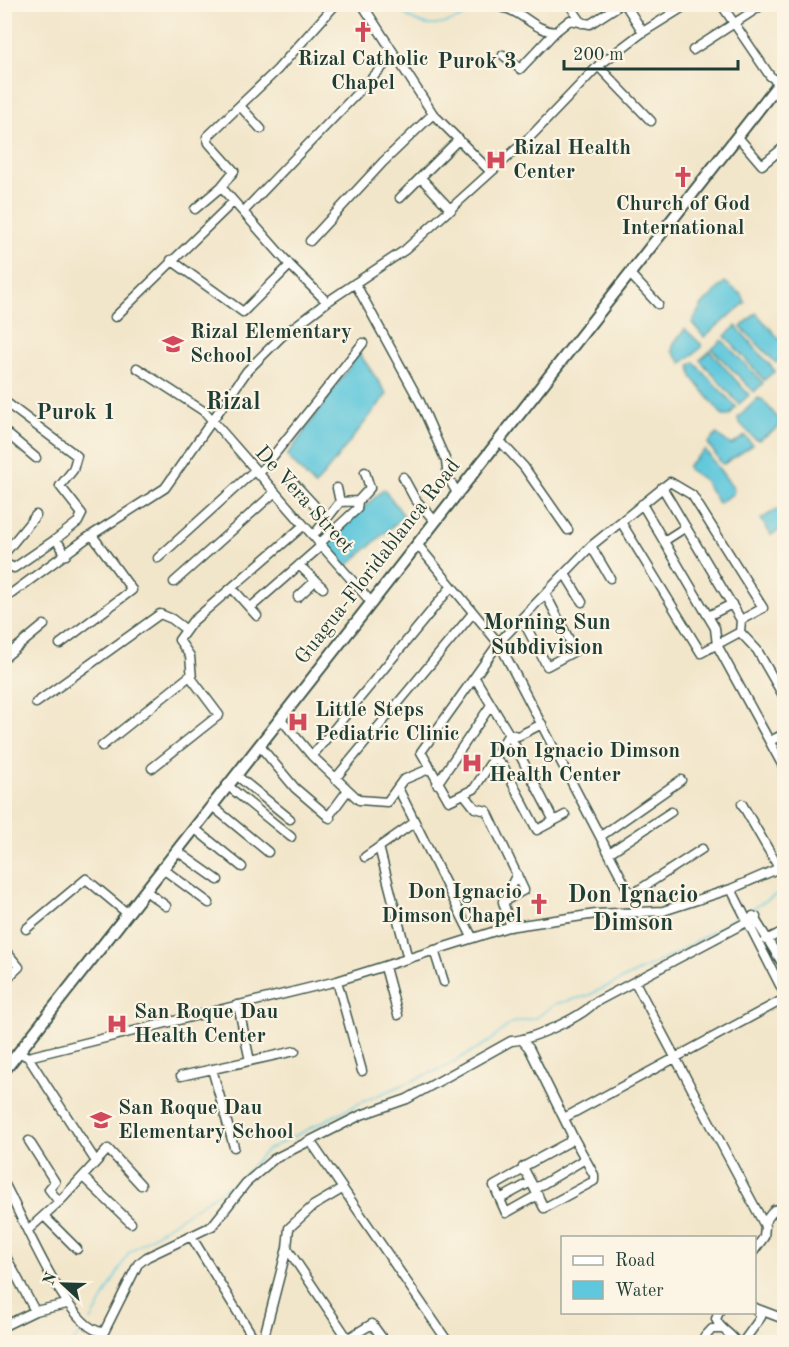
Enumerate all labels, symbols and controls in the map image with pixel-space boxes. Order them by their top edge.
church icon: Rizal Catholic Chapel [351,20,375,44]
scale bar [564,33,738,71]
text: 200 m [573,46,624,64]
place label: Rizal Catholic Chapel [297,49,429,94]
district label: Purok 3 [437,51,517,73]
place label: Rizal Health Center [513,138,631,183]
hospital icon: Rizal Health Center [484,148,508,172]
church icon: Church of God International [671,165,695,189]
place label: Church of God International [616,194,750,239]
place label: Rizal Elementary School [190,322,352,367]
school or university icon: Rizal Elementary School [161,332,185,356]
district label: Rizal [205,391,261,415]
district label: Purok 1 [36,402,116,424]
street label: De Vera Street [251,442,357,558]
street label: Guagua-Floridablanca Road [292,456,464,668]
district label: Morning Sun Subdivision [483,612,611,659]
place label: Little Steps Pediatric Clinic [315,700,460,745]
hospital icon: Little Steps Pediatric Clinic [286,710,310,734]
place label: Don Ignacio Dimson Health Center [489,741,680,786]
hospital icon: Don Ignacio Dimson Health Center [460,751,484,775]
place label: Don Ignacio Dimson Chapel [381,882,522,927]
district label: Don Ignacio Dimson [568,884,698,936]
church icon: Don Ignacio Dimson Chapel [527,892,551,916]
place label: San Roque Dau Health Center [134,1002,278,1047]
hospital icon: San Roque Dau Health Center [105,1012,129,1036]
place label: San Roque Dau Elementary School [118,1098,294,1143]
school or university icon: San Roque Dau Elementary School [89,1108,113,1132]
legend [561,1236,756,1314]
text: Road [615,1252,655,1270]
north arrow [33,1254,93,1314]
text: N [41,1270,61,1288]
text: Water [615,1282,664,1300]

